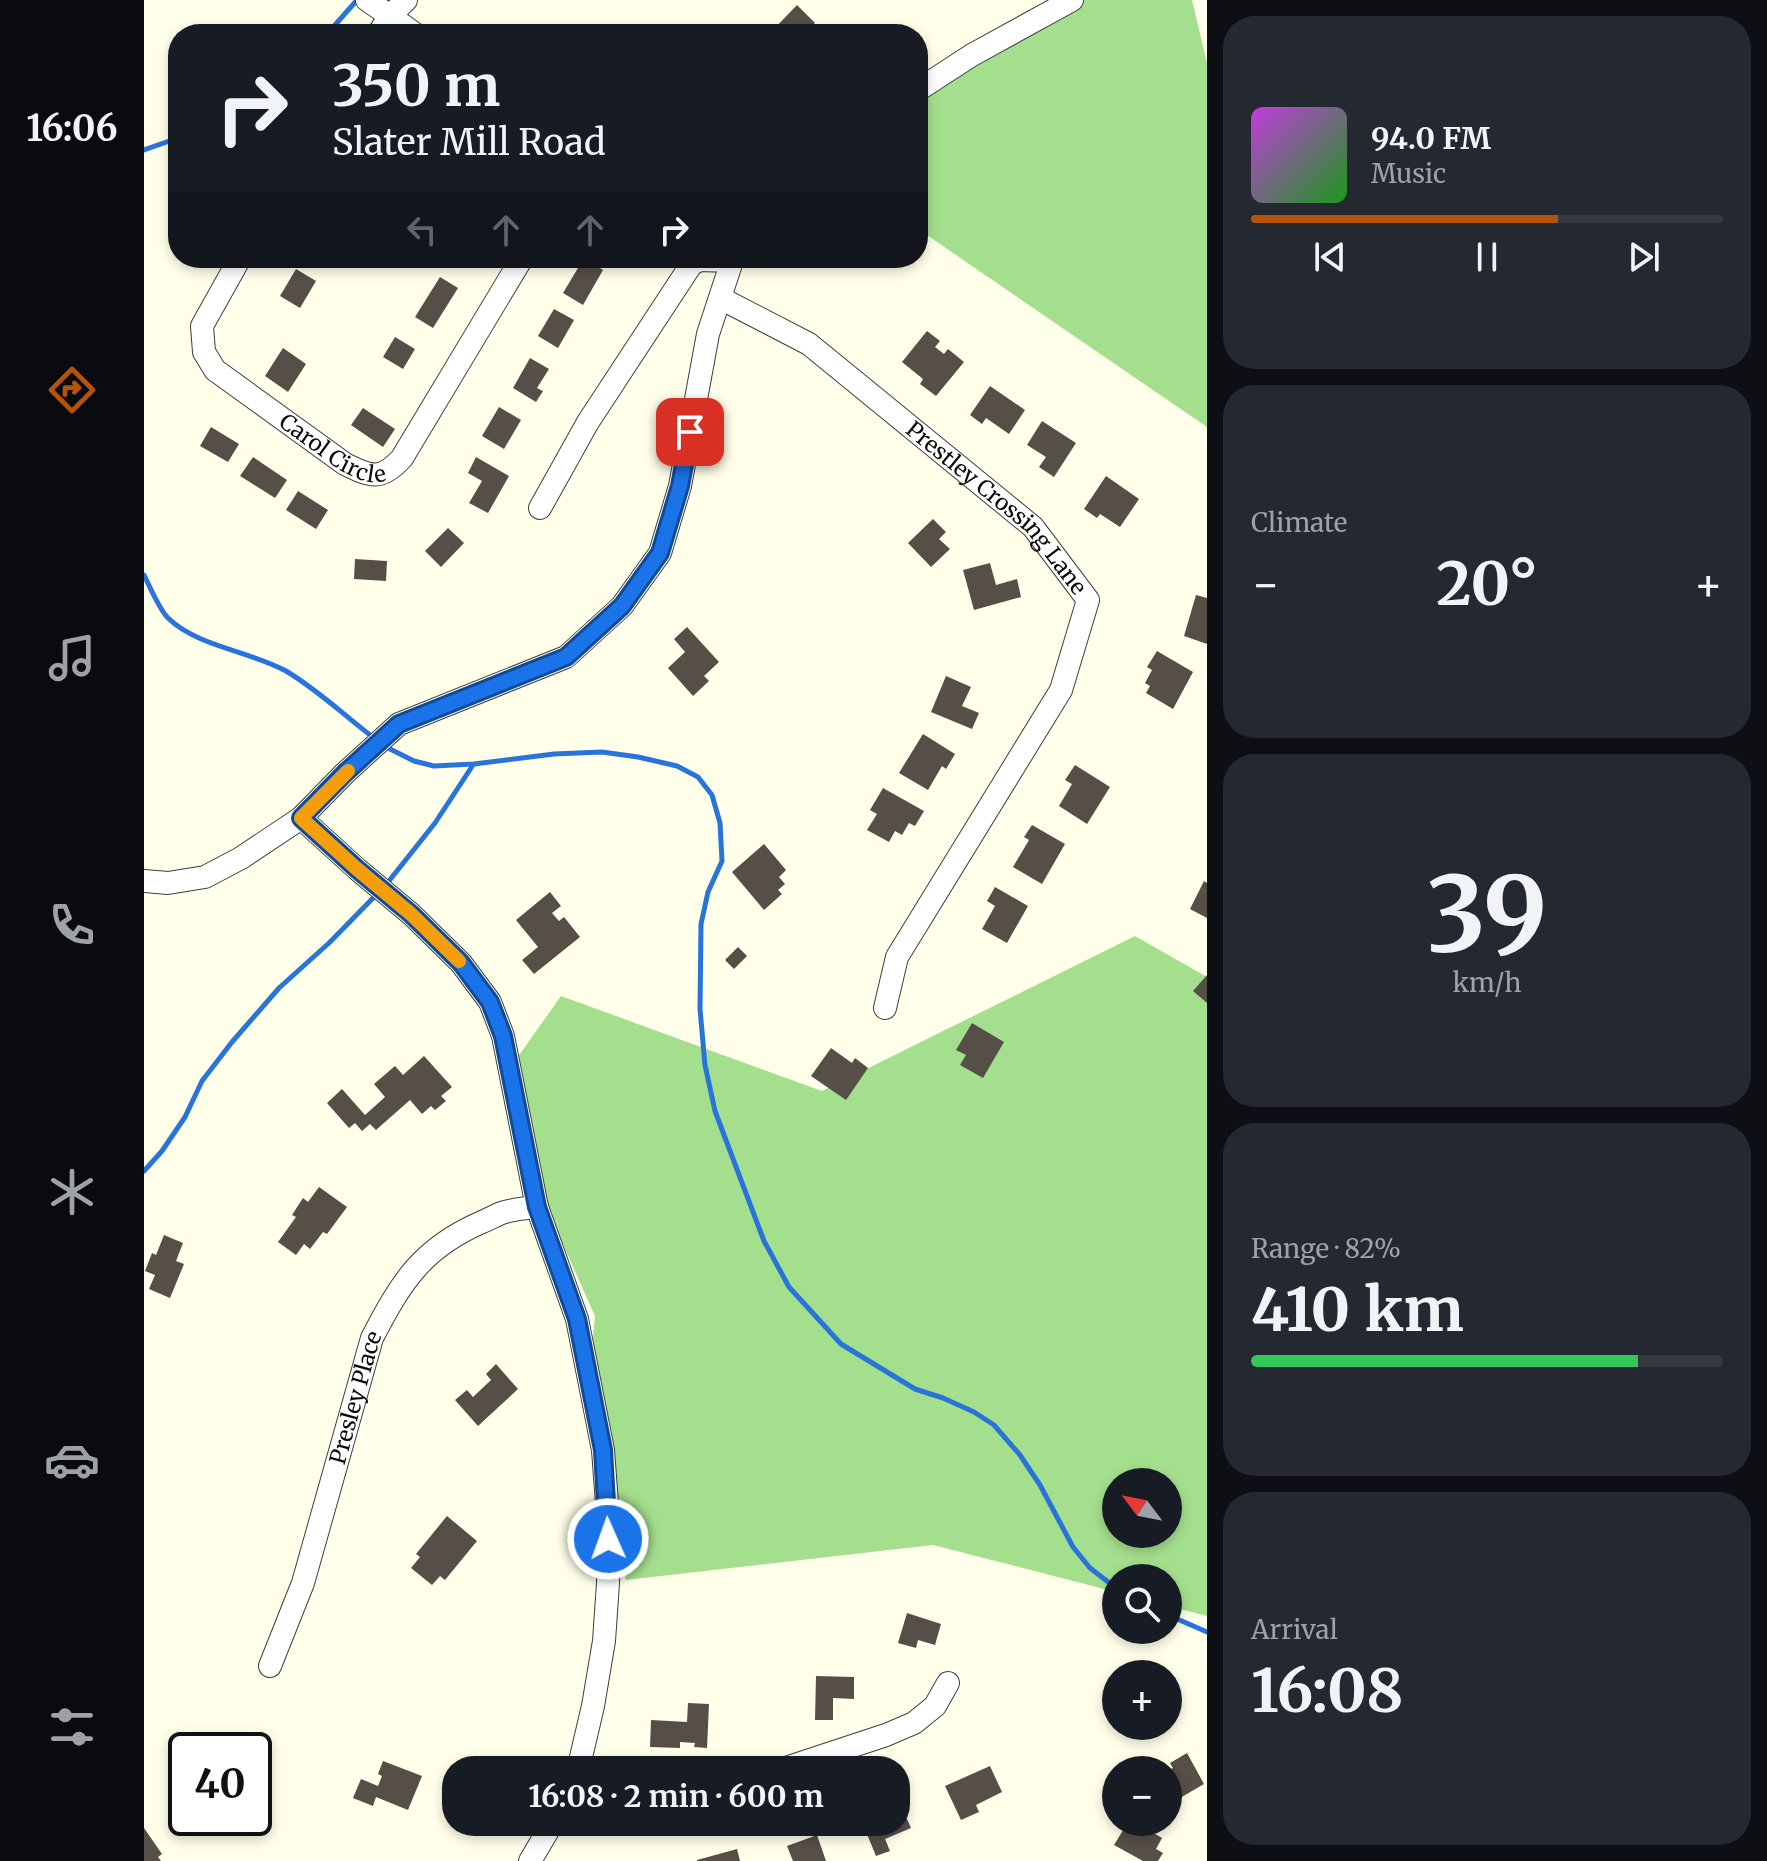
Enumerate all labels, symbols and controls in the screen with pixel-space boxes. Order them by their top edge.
text: 350 m [332,51,500,121]
icon: right [200,56,304,160]
text: 16:06 [26,106,118,151]
text: 94.0 FM [1371,119,1491,157]
text: Slater Mill Road [332,120,606,165]
text: Music [1371,157,1446,190]
icon: left [400,208,444,252]
icon: ahead [484,208,528,252]
icon: ahead [568,208,612,252]
icon: right [652,208,696,252]
icon: previous [1308,235,1352,279]
icon: pause [1465,235,1509,279]
icon: next [1622,235,1666,279]
icon: directions [44,362,100,418]
pin [656,398,724,466]
street label: Carol Circle [274,407,389,489]
icon: arrive [668,410,712,454]
street label: Prestley Crossing Lane [900,415,1093,600]
text: Climate [1251,506,1347,539]
text: 20° [1436,546,1538,621]
text: − [1251,557,1280,612]
text: + [1694,557,1723,612]
icon: music [44,630,100,686]
text: 39 [1427,849,1547,979]
icon: phone [44,897,100,953]
text: km/h [1453,966,1521,999]
icon: climate [44,1164,100,1220]
text: Range · 82% [1251,1232,1401,1265]
text: 410 km [1251,1272,1464,1347]
street label: Presley Place [323,1326,388,1467]
icon: car [44,1432,100,1488]
north arrow [1102,1468,1182,1548]
map controls [1102,1468,1182,1836]
position arrow [566,1497,650,1581]
button: search [1102,1564,1182,1644]
text: Arrival [1251,1613,1338,1646]
text: 16:08 [1251,1653,1403,1728]
button: + [1102,1660,1182,1740]
icon: filters [44,1699,100,1755]
speed limit sign: 40 [168,1732,272,1836]
button: − [1102,1756,1182,1836]
text: 16:08 · 2 min · 600 m [528,1777,824,1815]

